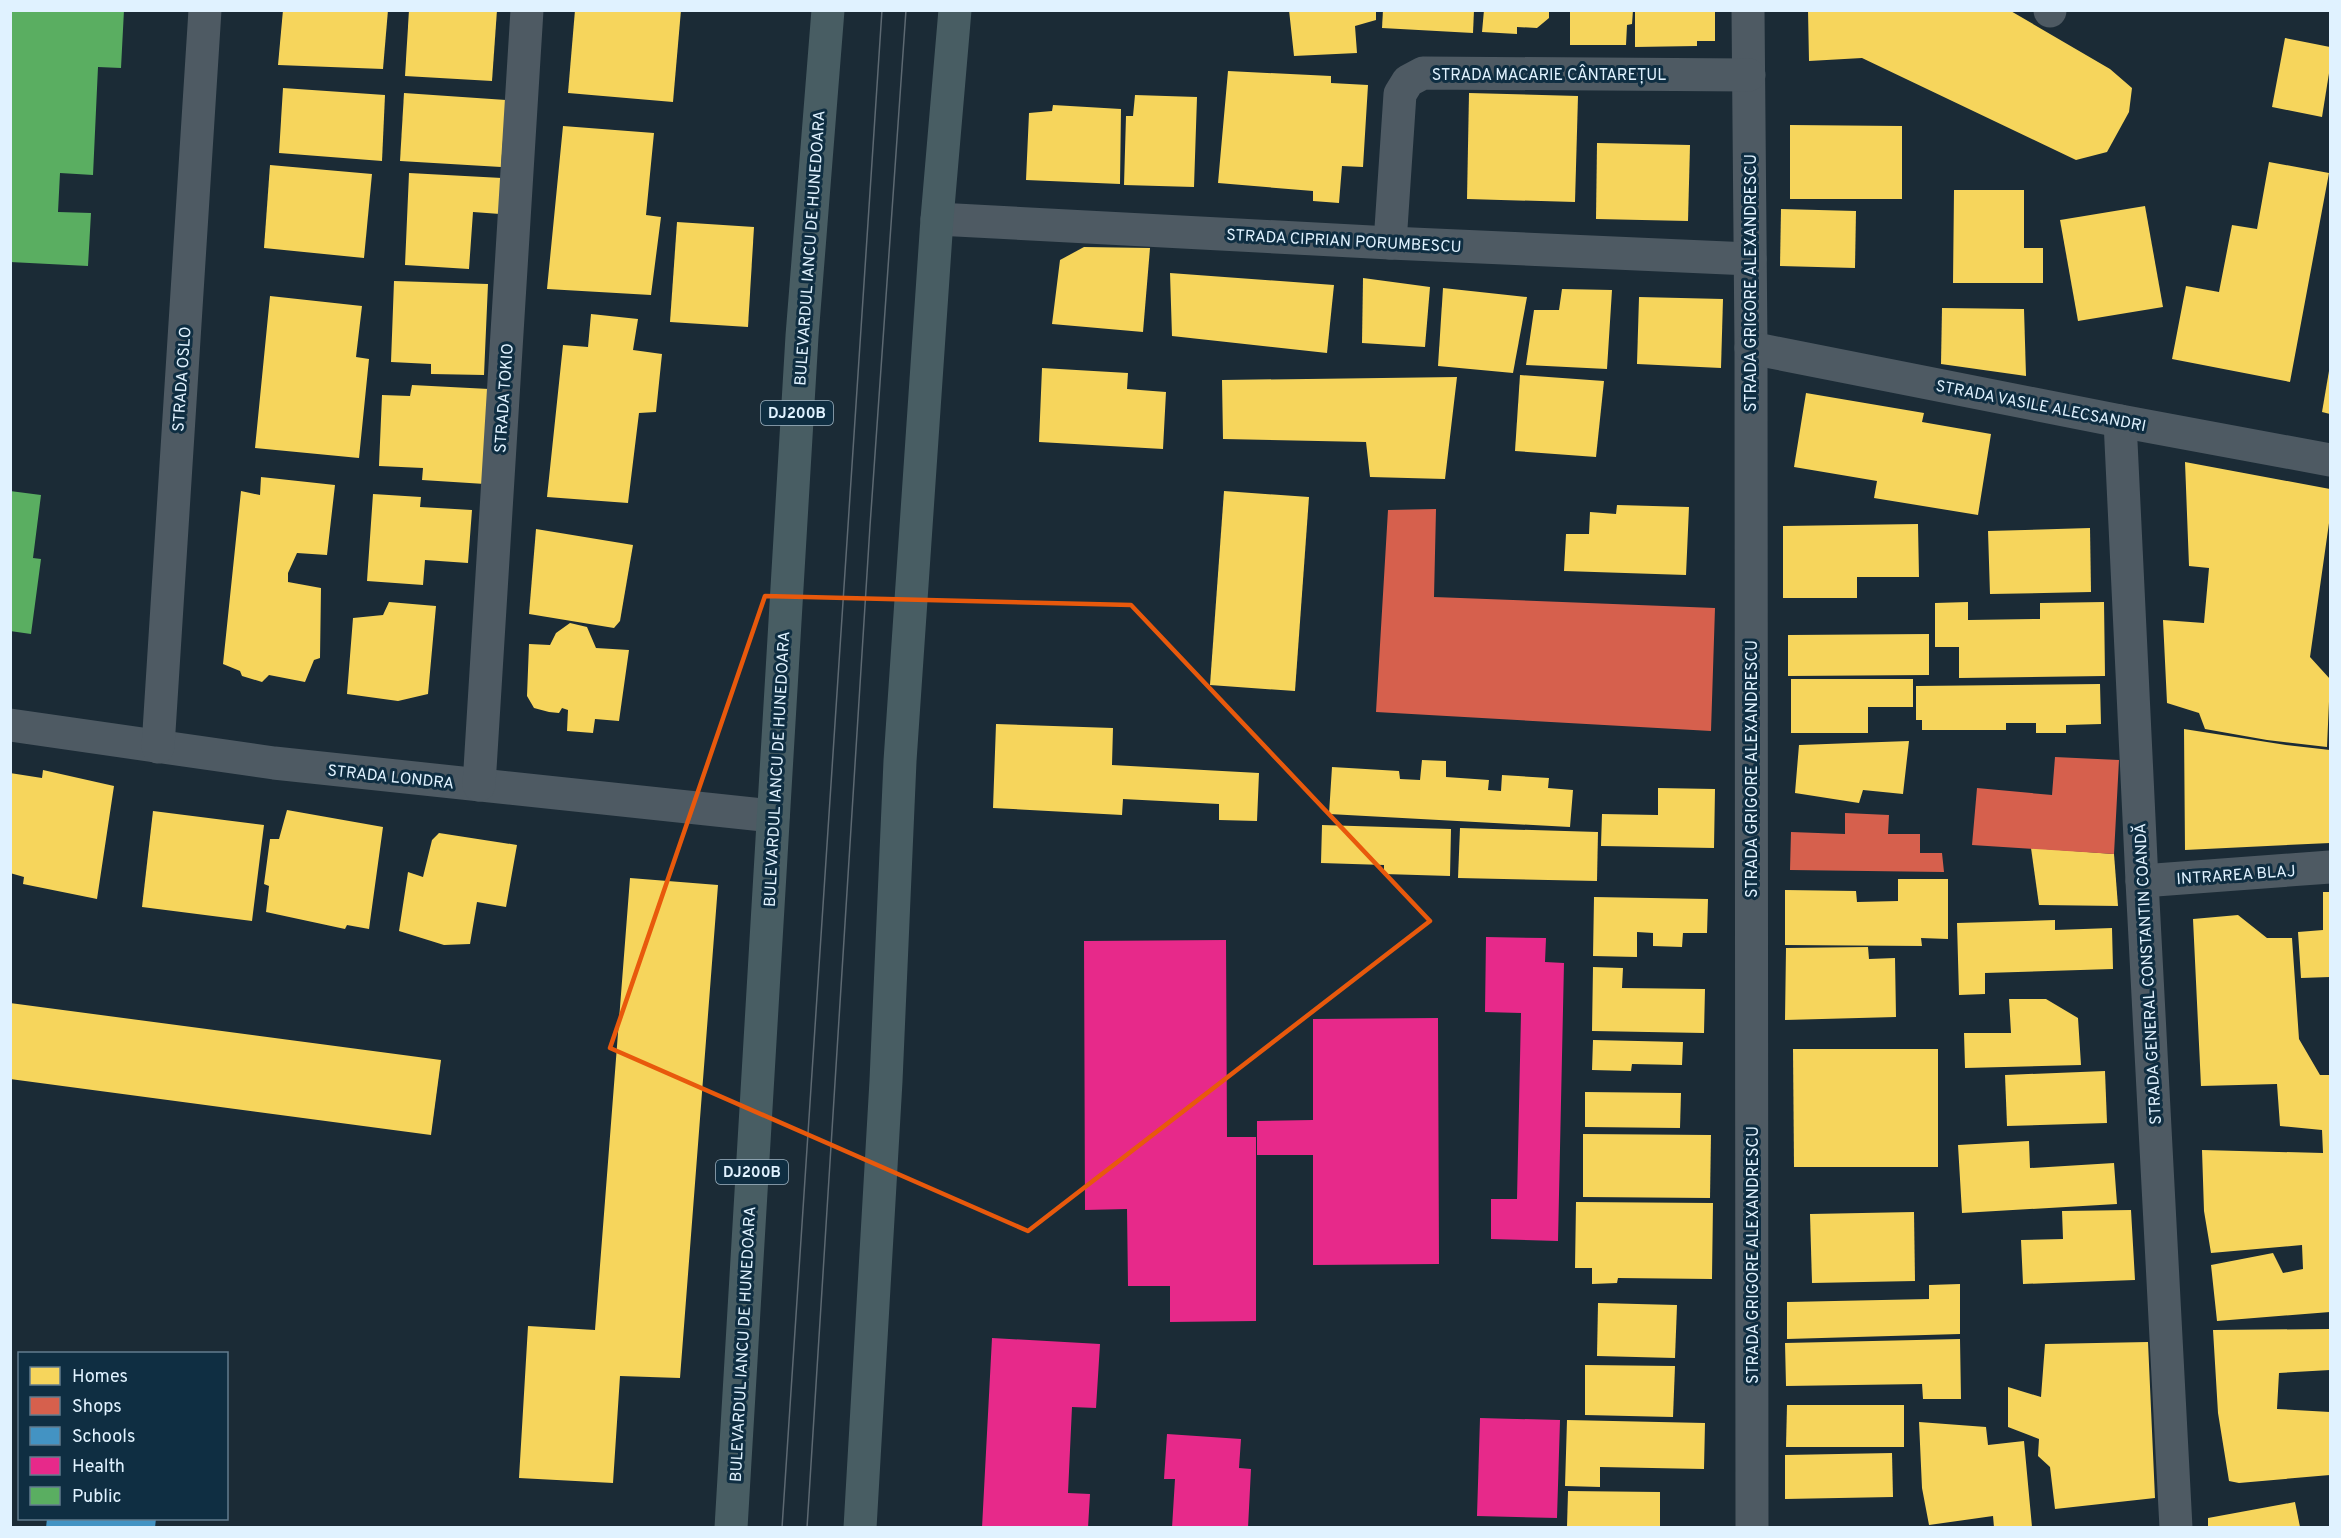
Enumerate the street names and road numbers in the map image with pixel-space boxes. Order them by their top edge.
street label: STRADA MACARIE CÂNTAREȚUL [1432,64,1666,86]
street label: BULEVARDUL IANCU DE HUNEDOARA [791,110,831,387]
street label: STRADA GRIGORE ALEXANDRESCU [1742,154,1762,412]
street label: STRADA CIPRIAN PORUMBESCU [1226,226,1462,258]
street label: STRADA OSLO [169,326,197,432]
street label: STRADA TOKIO [491,343,519,454]
street label: STRADA VASILE ALECSANDRI [1934,377,2147,437]
road number: DJ200B [761,401,833,425]
street label: BULEVARDUL IANCU DE HUNEDOARA [761,631,795,907]
street label: STRADA GRIGORE ALEXANDRESCU [1743,640,1763,898]
street label: STRADA LONDRA [326,761,455,795]
street label: STRADA GENERAL CONSTANTIN COANDĂ [2129,822,2167,1125]
street label: INTRAREA BLAJ [2176,862,2296,890]
street label: STRADA GRIGORE ALEXANDRESCU [1744,1126,1764,1384]
road number: DJ200B [716,1160,788,1184]
street label: BULEVARDUL IANCU DE HUNEDOARA [727,1206,761,1482]

